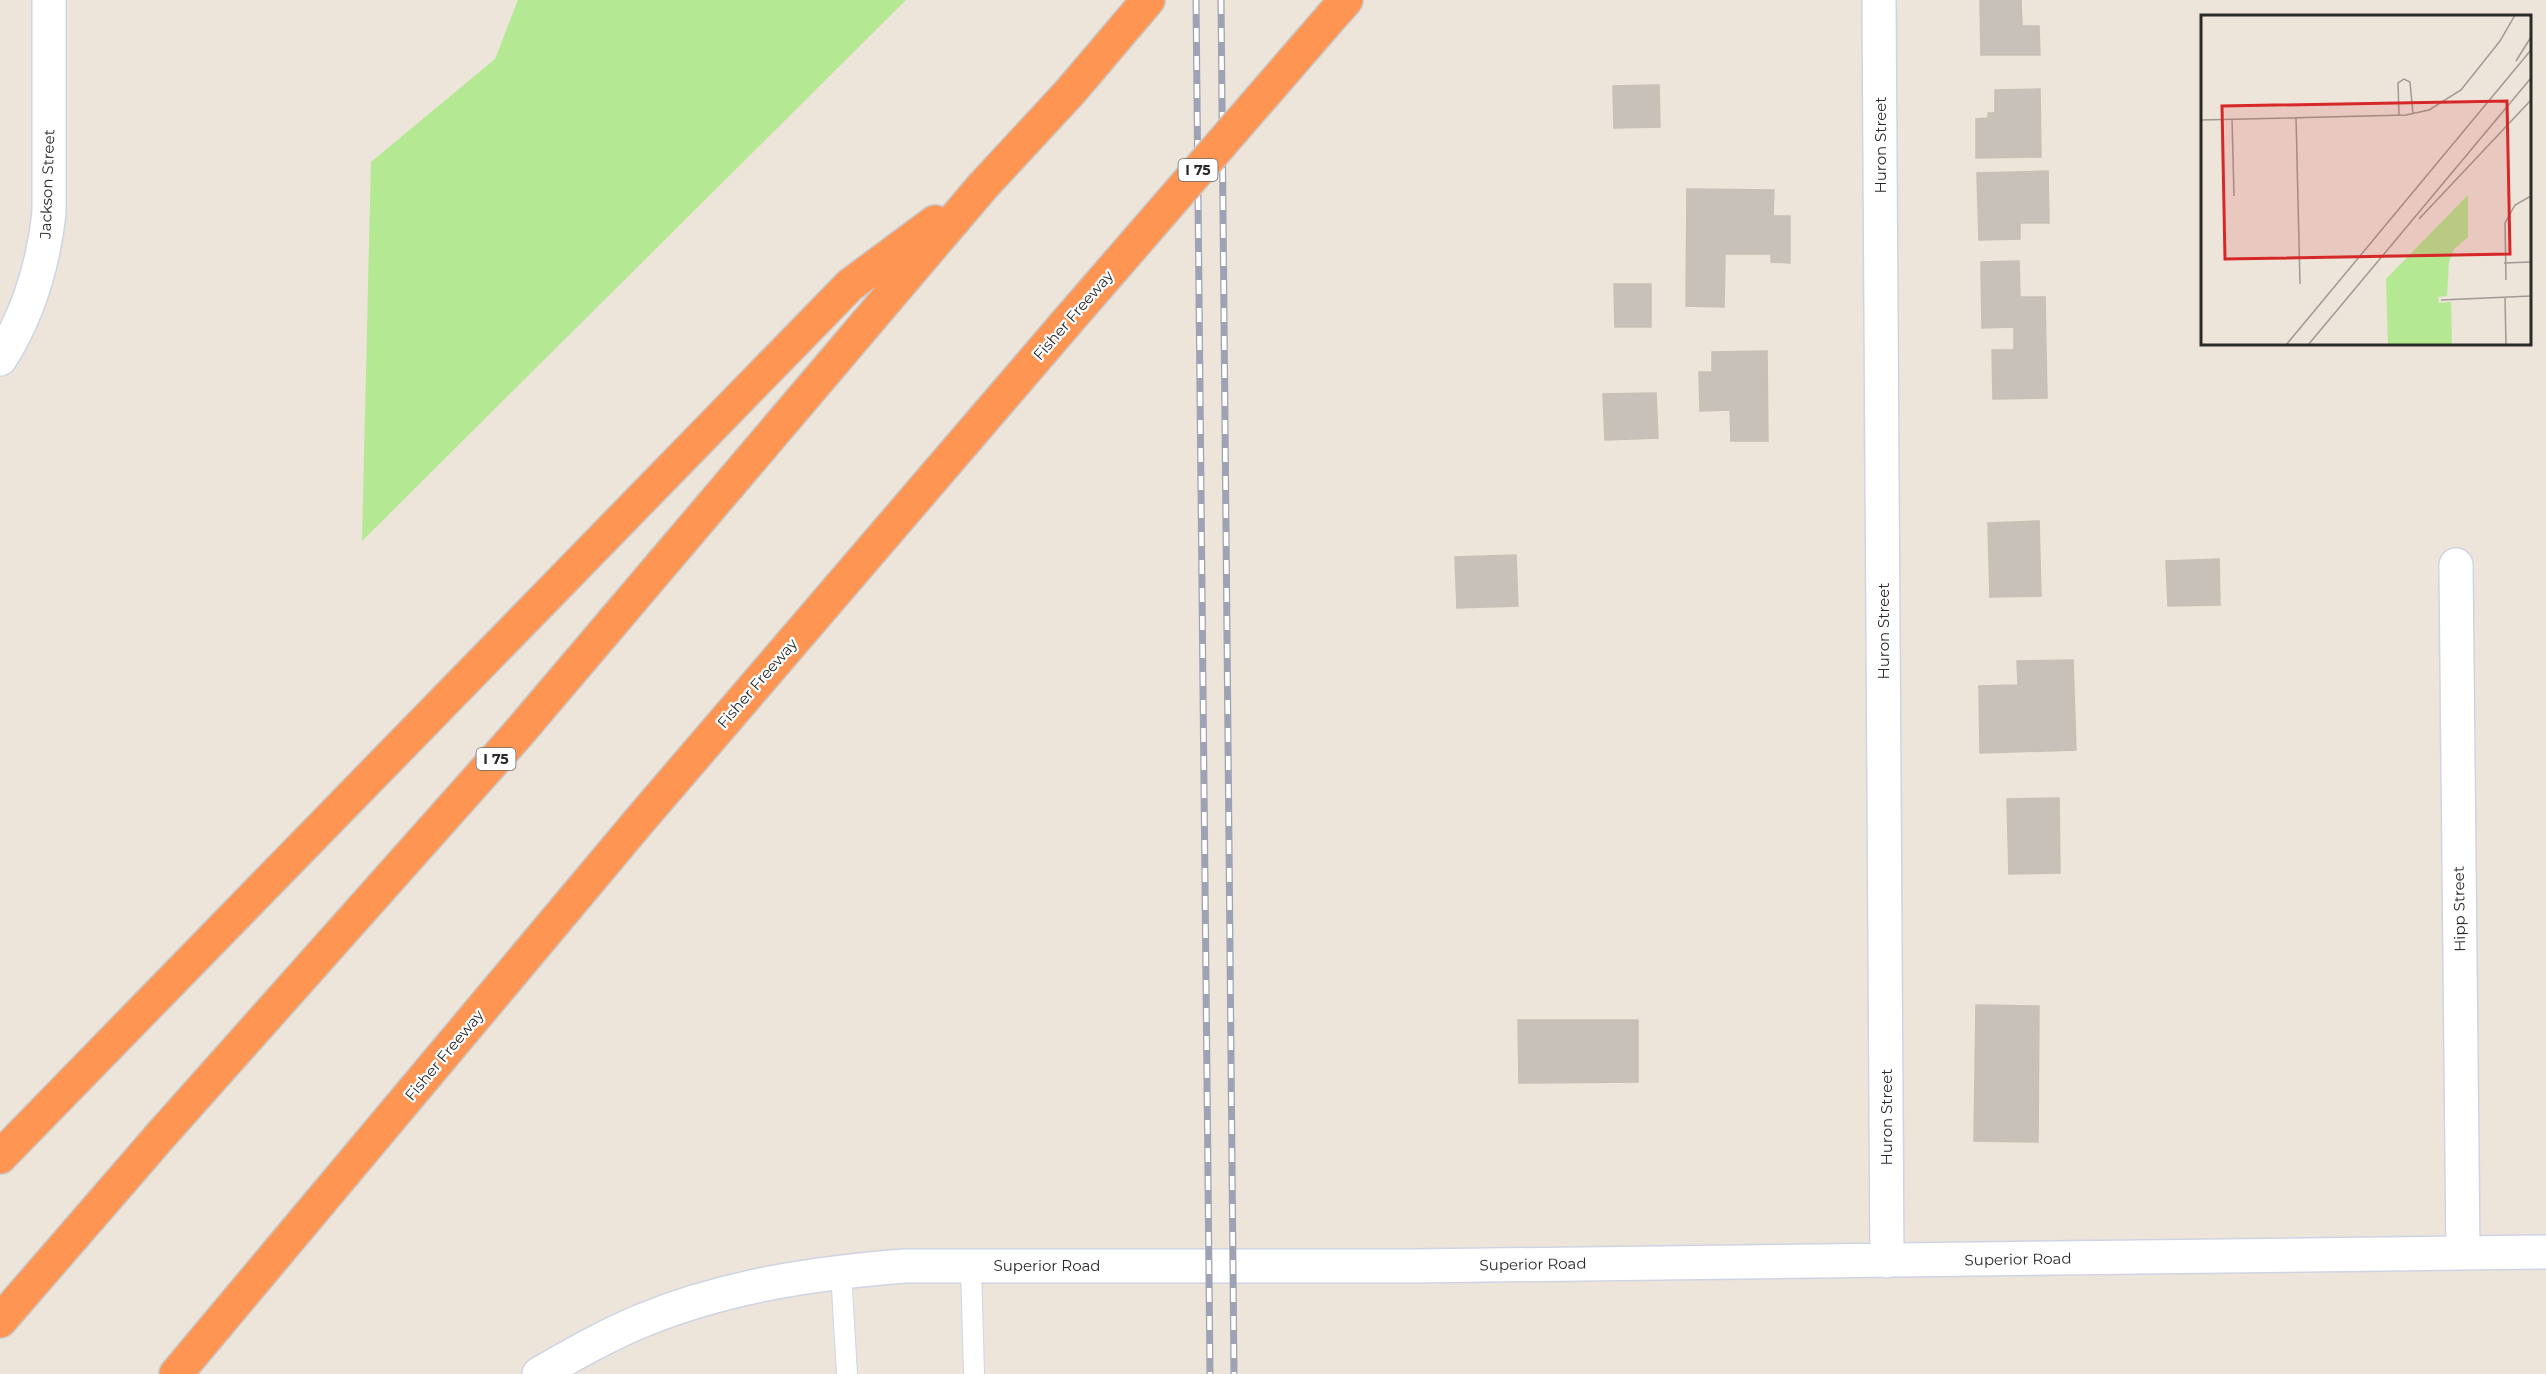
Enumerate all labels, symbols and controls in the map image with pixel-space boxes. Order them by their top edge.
inset map [2201,15,2531,345]
street label: Huron Street [1871,97,1890,193]
street label: Jackson Street [36,129,58,240]
road number: I 75 [1178,159,1218,181]
street label: Fisher Freeway [1029,266,1118,364]
street label: Huron Street [1874,583,1893,679]
street label: Fisher Freeway [713,634,802,732]
road number: I 75 [476,748,516,770]
street label: Hipp Street [2449,866,2469,952]
street label: Fisher Freeway [400,1005,488,1104]
street label: Huron Street [1877,1069,1896,1165]
street label: Superior Road [1964,1249,2072,1269]
street label: Superior Road [1479,1254,1587,1274]
street label: Superior Road [993,1256,1101,1275]

